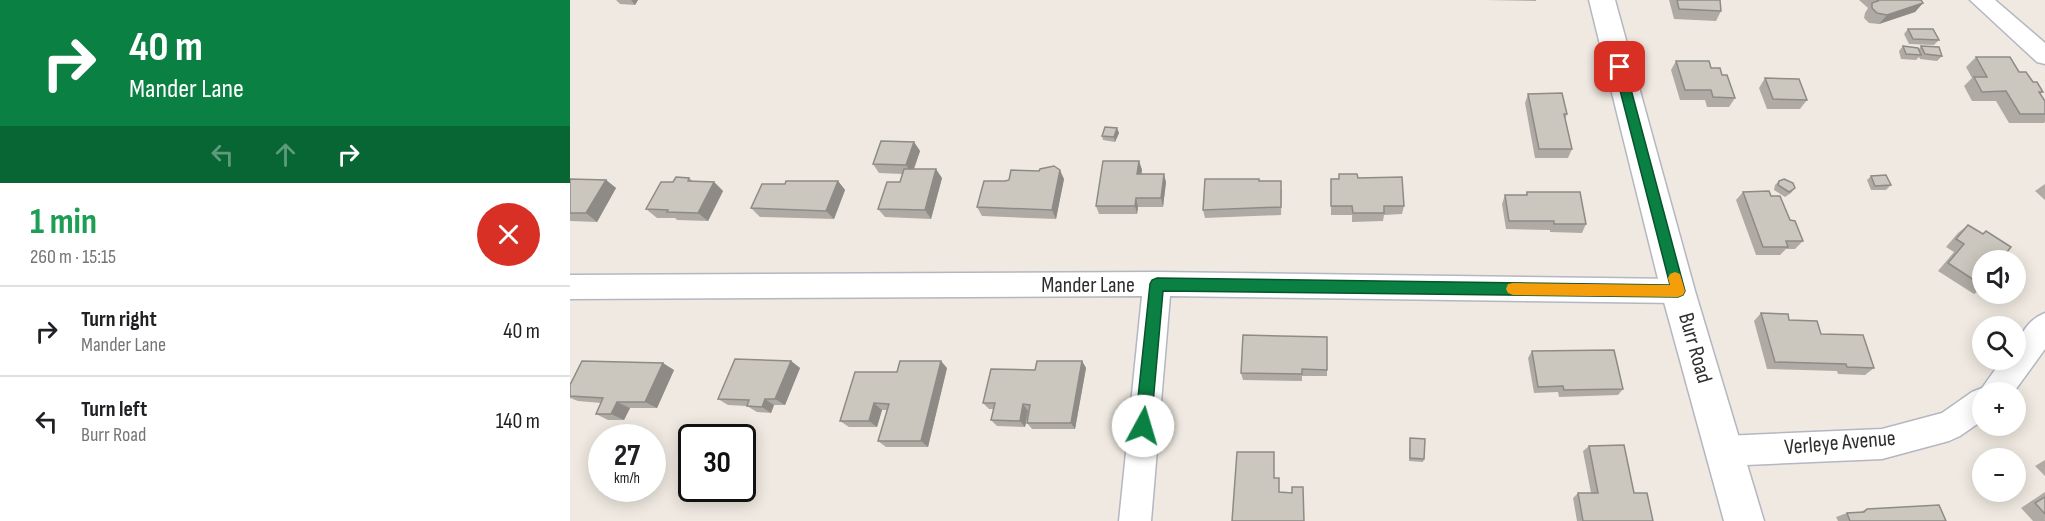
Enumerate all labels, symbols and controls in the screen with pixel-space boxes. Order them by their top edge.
text: 40 m [129,22,203,73]
icon: right [30,24,108,102]
pin [1594,41,1645,92]
icon: arrive [1603,50,1636,83]
text: Mander Lane [129,73,244,105]
icon: left [206,138,239,171]
icon: ahead [269,138,302,171]
icon: right [332,138,365,171]
text: 1 min [30,201,97,244]
button: close [477,203,540,266]
text: 260 m · 15:15 [30,245,116,269]
map controls [1972,250,2026,502]
button: sound [1972,250,2026,304]
street label: Mander Lane [1041,272,1135,299]
text: Turn right [81,306,157,333]
street label: Burr Road [1672,310,1718,386]
icon: right [30,315,63,348]
button: search [1972,316,2026,370]
text: 40 m [503,318,540,345]
text: Mander Lane [81,333,166,357]
button: + [1972,382,2026,436]
position arrow [1111,394,1175,458]
text: Turn left [81,396,147,423]
icon: left [30,405,63,438]
text: 140 m [496,408,540,435]
text: Burr Road [81,423,146,447]
speed limit sign: 30 [678,424,756,502]
street label: Verleye Avenue [1783,425,1897,461]
text: 27 [614,438,640,474]
button: − [1972,448,2026,502]
text: km/h [614,469,640,488]

